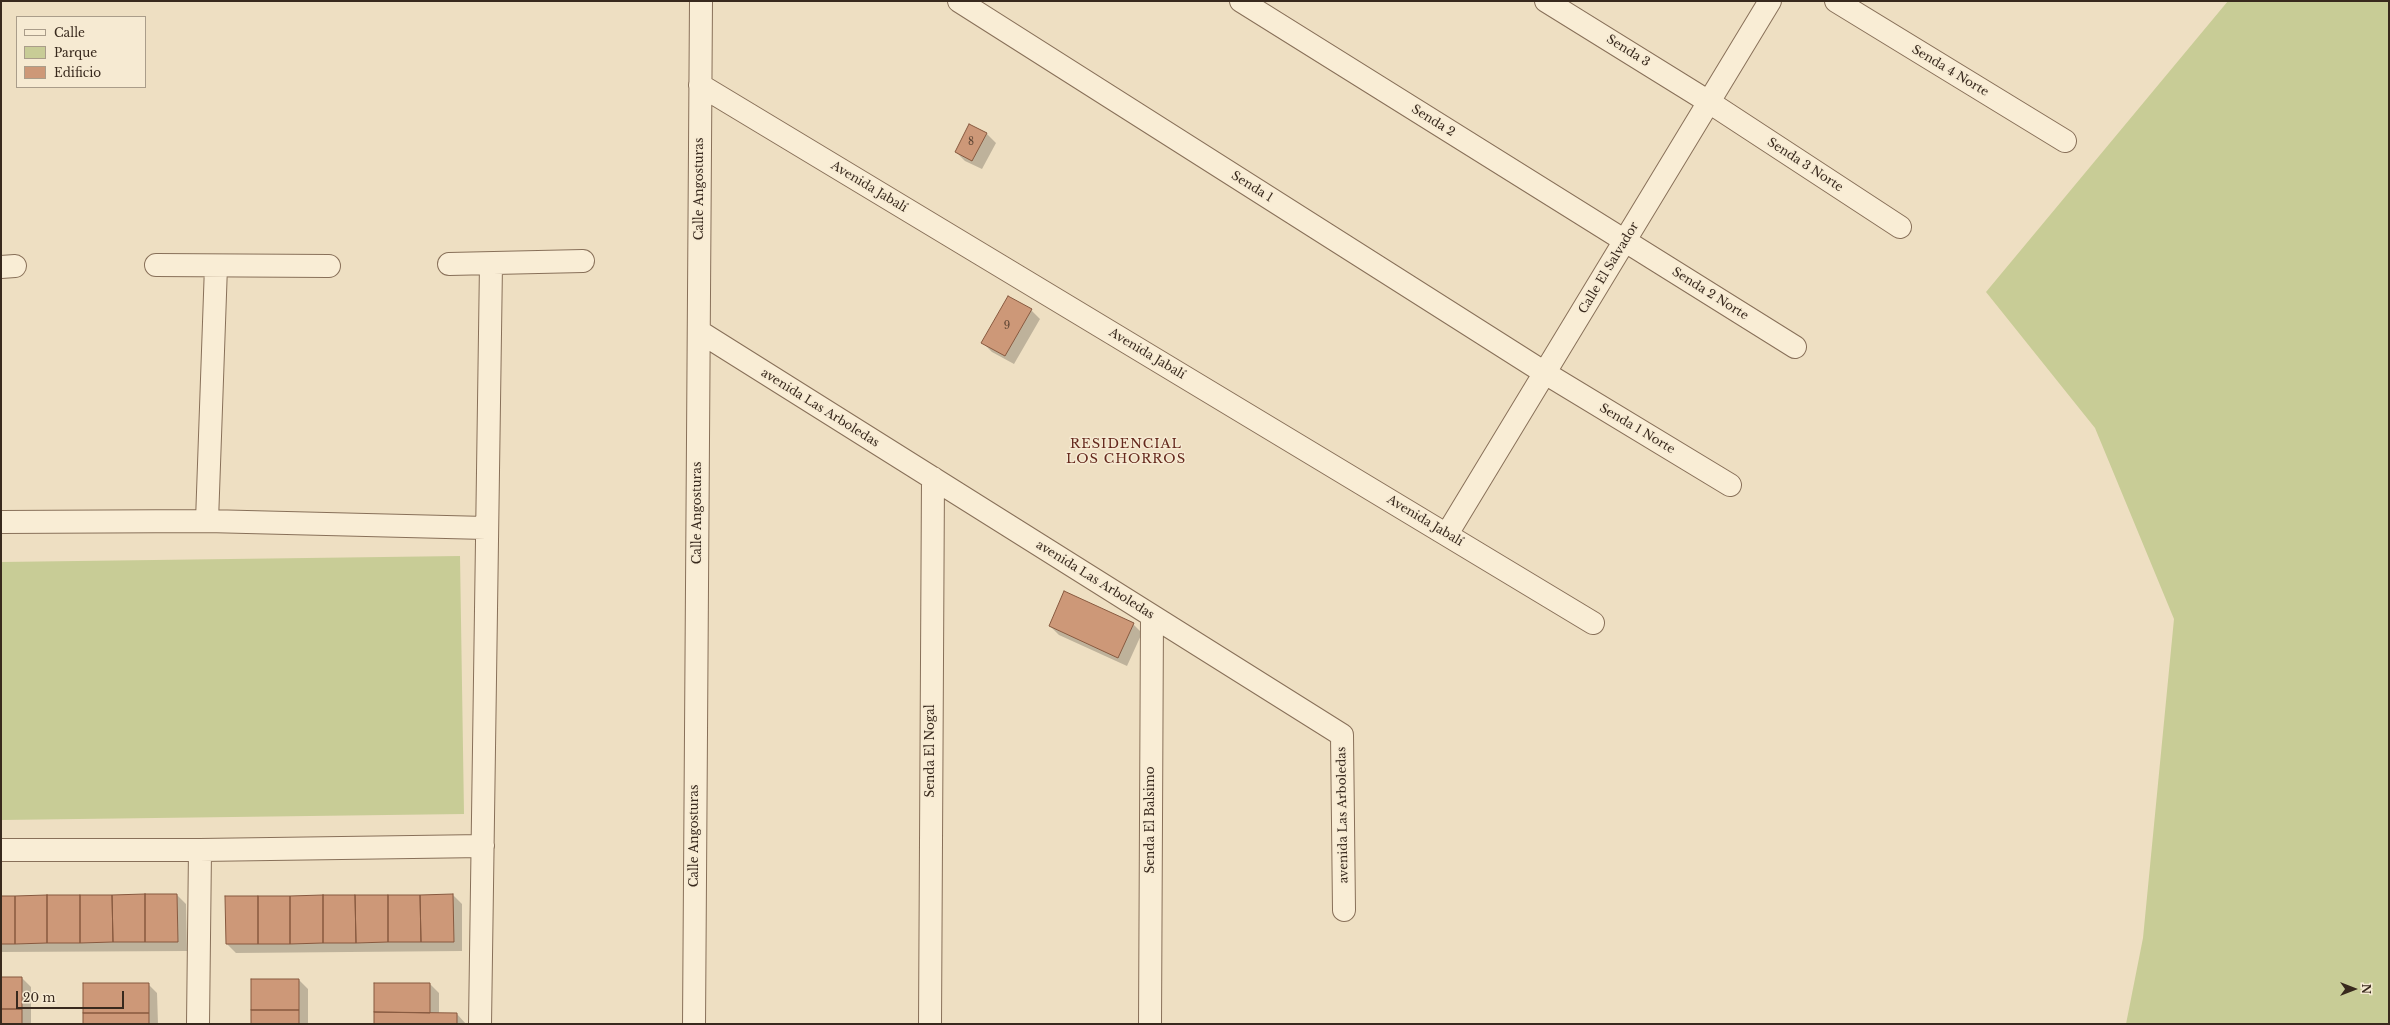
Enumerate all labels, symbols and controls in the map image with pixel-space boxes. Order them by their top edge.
legend [16,16,146,88]
text: Calle [54,25,85,40]
street label: Senda 3 [1604,32,1652,70]
street label: Senda 4 Norte [1909,42,1991,100]
text: Parque [54,45,97,60]
text: Edificio [54,65,101,80]
street label: Senda 2 [1409,102,1457,140]
street label: Senda 3 Norte [1764,135,1846,195]
house number: 8 [968,136,974,148]
street label: Calle Angosturas [693,138,707,240]
street label: Avenida Jabalí [828,159,910,215]
street label: Senda 1 [1228,169,1276,205]
street label: Calle El Salvador [1576,220,1642,316]
street label: Senda 2 Norte [1669,265,1751,323]
house number: 9 [1004,320,1010,332]
street label: Avenida Jabalí [1106,326,1188,382]
street label: avenida Las Arboledas [758,366,882,450]
street label: Senda 1 Norte [1597,401,1677,457]
district label: RESIDENCIAL LOS CHORROS [1066,436,1186,467]
street label: Calle Angosturas [691,462,705,564]
street label: Avenida Jabalí [1384,493,1466,549]
street label: avenida Las Arboledas [1033,538,1157,622]
street label: Senda El Nogal [924,704,938,798]
street label: avenida Las Arboledas [1335,746,1351,884]
street label: Senda El Balsimo [1144,766,1158,874]
street label: Calle Angosturas [688,785,702,887]
north arrow [2334,969,2374,1009]
scale bar [18,983,126,1009]
text: N [2359,984,2373,994]
text: 20 m [23,990,55,1005]

